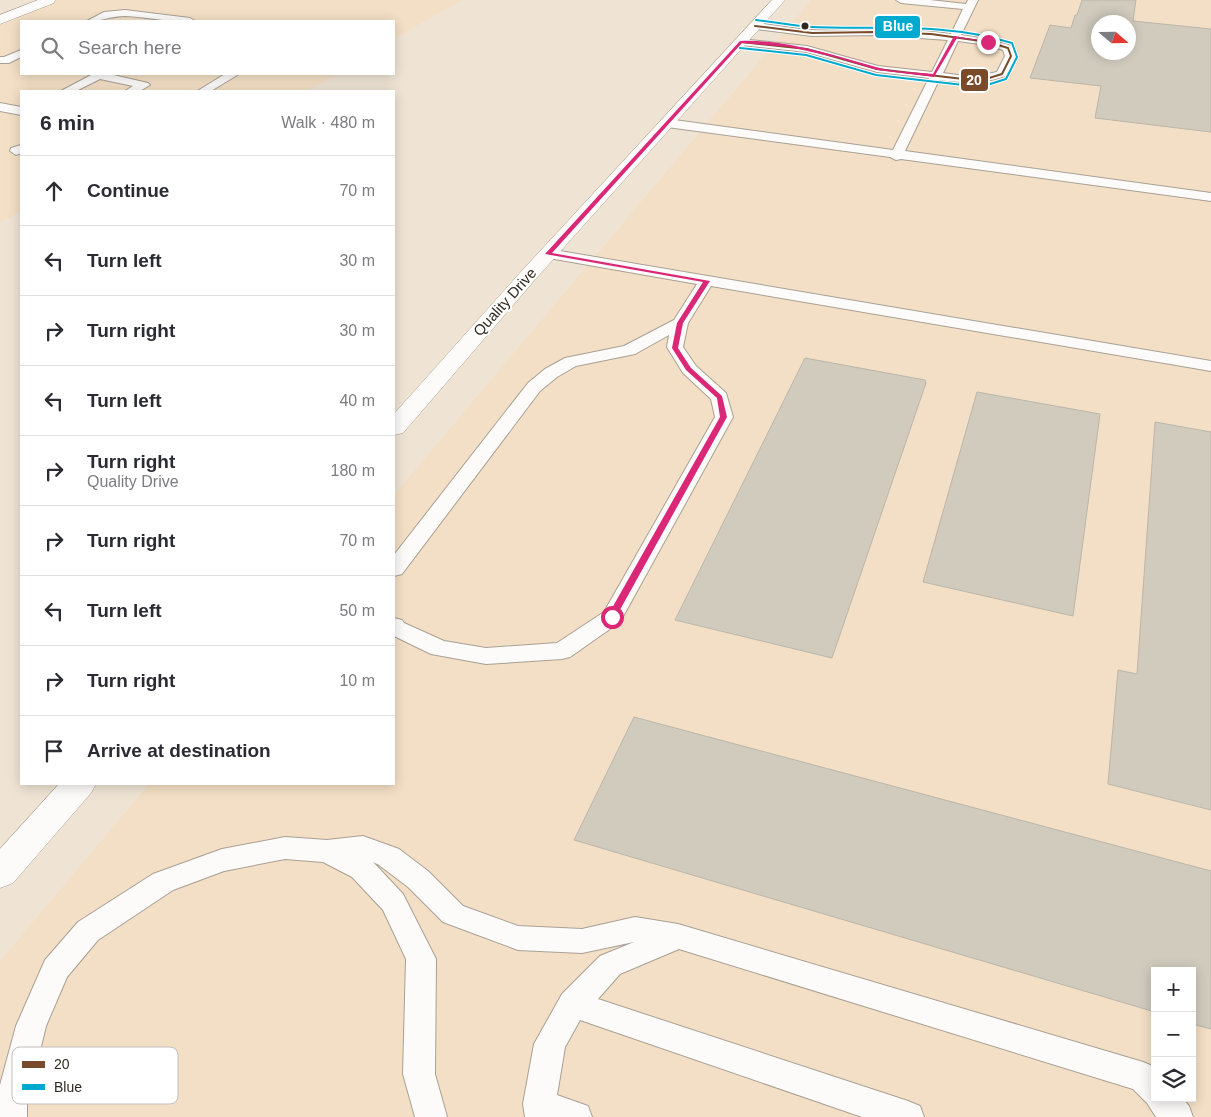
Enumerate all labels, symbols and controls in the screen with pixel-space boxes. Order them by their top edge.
line badge: Blue [874,15,921,39]
north arrow [1091,15,1136,60]
text: Blue [883,18,913,34]
search box [20,20,395,75]
unlabelled marker [800,21,810,31]
route end [977,31,1000,54]
icon: search [38,34,66,62]
text: Search here [78,37,182,58]
line badge: 20 [960,68,989,92]
text: 20 [966,72,982,88]
text: 6 min [40,111,95,134]
text: Walk · 480 m [281,114,375,131]
icon: ahead [40,177,68,205]
text: Continue [87,180,169,201]
text: 70 m [339,182,375,199]
icon: left [40,247,68,275]
text: Turn left [87,250,162,271]
text: 30 m [339,252,375,269]
street label: Quality Drive [470,264,540,339]
icon: right [40,317,68,345]
text: Turn right [87,320,175,341]
text: 30 m [339,322,375,339]
icon: left [40,387,68,415]
text: Turn left [87,390,162,411]
text: 40 m [339,392,375,409]
text: Turn right [87,451,175,472]
icon: right [40,457,68,485]
text: 180 m [331,462,375,479]
text: Quality Drive [87,473,179,490]
icon: right [40,527,68,555]
text: Turn right [87,530,175,551]
text: 70 m [339,532,375,549]
icon: left [40,597,68,625]
text: Turn left [87,600,162,621]
text: 50 m [339,602,375,619]
route start [601,606,624,629]
icon: right [40,667,68,695]
text: Turn right [87,670,175,691]
text: 10 m [339,672,375,689]
icon: arrive [40,737,68,765]
text: Arrive at destination [87,740,271,761]
map controls [1151,967,1196,1102]
button: + [1151,967,1196,1012]
button: − [1151,1012,1196,1057]
legend [12,1047,178,1104]
text: 20 [54,1056,70,1072]
button: layers [1151,1057,1196,1102]
text: Blue [54,1079,82,1095]

